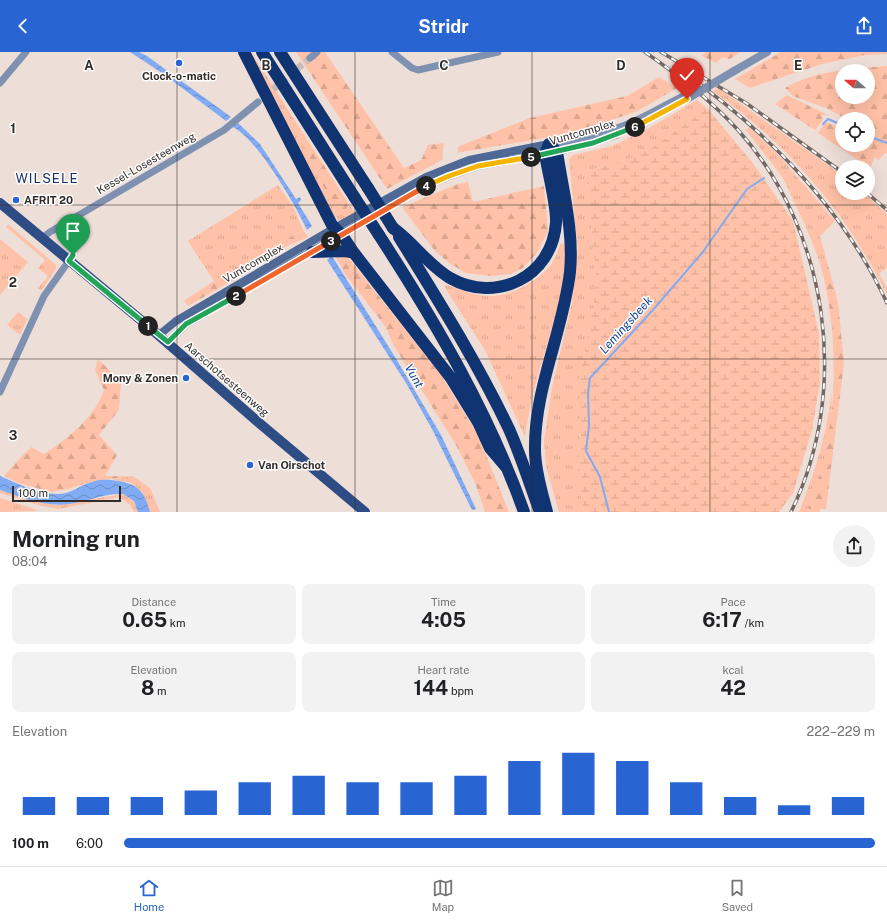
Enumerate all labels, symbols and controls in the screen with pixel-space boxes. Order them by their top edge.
icon: back [12,15,34,37]
icon: share [853,15,875,37]
text: Stridr [418,16,469,37]
text: A [84,58,94,73]
marker: Clock-o-matic [174,58,184,68]
text: B [262,58,271,73]
text: C [439,58,449,73]
text: D [616,58,626,73]
pin [670,58,704,99]
text: E [794,58,802,73]
icon: check [676,64,698,86]
north arrow [835,64,875,104]
map controls [835,64,875,200]
place label: Clock-o-matic [142,70,216,82]
button: locate [835,112,875,152]
street label: Vuntcomplex [548,117,616,147]
pin: 6 [625,117,645,137]
text: 1 [10,121,16,136]
text: 6 [631,121,639,133]
street label: Kessel-Losesteenweg [95,130,198,196]
pin: 5 [521,147,541,167]
text: 5 [527,151,535,163]
button: layers [835,160,875,200]
district label: WILSELE [15,171,79,186]
pin: 4 [416,176,436,196]
text: 4 [422,180,430,192]
place label: AFRIT 20 [24,194,73,206]
marker: AFRIT 20 [11,195,21,205]
pin [56,214,90,255]
icon: arrive [62,220,84,242]
pin: 3 [321,231,341,251]
text: 3 [327,235,335,247]
street label: Vuntcomplex [221,241,285,285]
text: 2 [9,275,17,290]
pin: 2 [226,286,246,306]
text: 2 [233,290,240,302]
water label: Lemingsbeek [597,293,656,356]
pin: 1 [138,316,158,336]
text: 1 [146,320,150,332]
street label: Aarschotsesteenweg [182,339,272,419]
water label: Vunt [402,361,427,391]
place label: Mony & Zonen [103,372,178,384]
marker: Mony & Zonen [181,373,191,383]
text: 3 [9,428,18,443]
place label: Van Oirschot [258,459,326,471]
marker: Van Oirschot [245,460,255,470]
scale bar [12,484,121,503]
text: 100 m [18,487,48,499]
button: share [833,525,875,567]
text: Morning run [12,526,140,552]
text: 08:04 [12,554,47,569]
text: Distance [132,596,176,608]
text: Time [431,596,456,608]
text: Pace [721,596,746,608]
text: 0.65 [122,608,167,632]
text: 4:05 [421,608,466,632]
text: 6:17 [702,608,742,632]
text: km [167,617,186,629]
text: /km [742,617,764,629]
text: Elevation [130,664,177,676]
text: Heart rate [417,664,469,676]
text: kcal [723,664,744,676]
text: 8 [141,676,154,700]
text: 144 [413,676,448,700]
text: 42 [720,676,746,700]
text: m [154,685,167,697]
text: bpm [448,685,474,697]
text: Elevation [12,724,67,739]
text: 222–229 m [807,724,875,739]
text: 100 m [12,836,49,851]
text: 6:00 [76,836,103,851]
tab: Home [134,877,164,913]
tab: Map [432,877,454,913]
tab: Saved [722,877,753,913]

